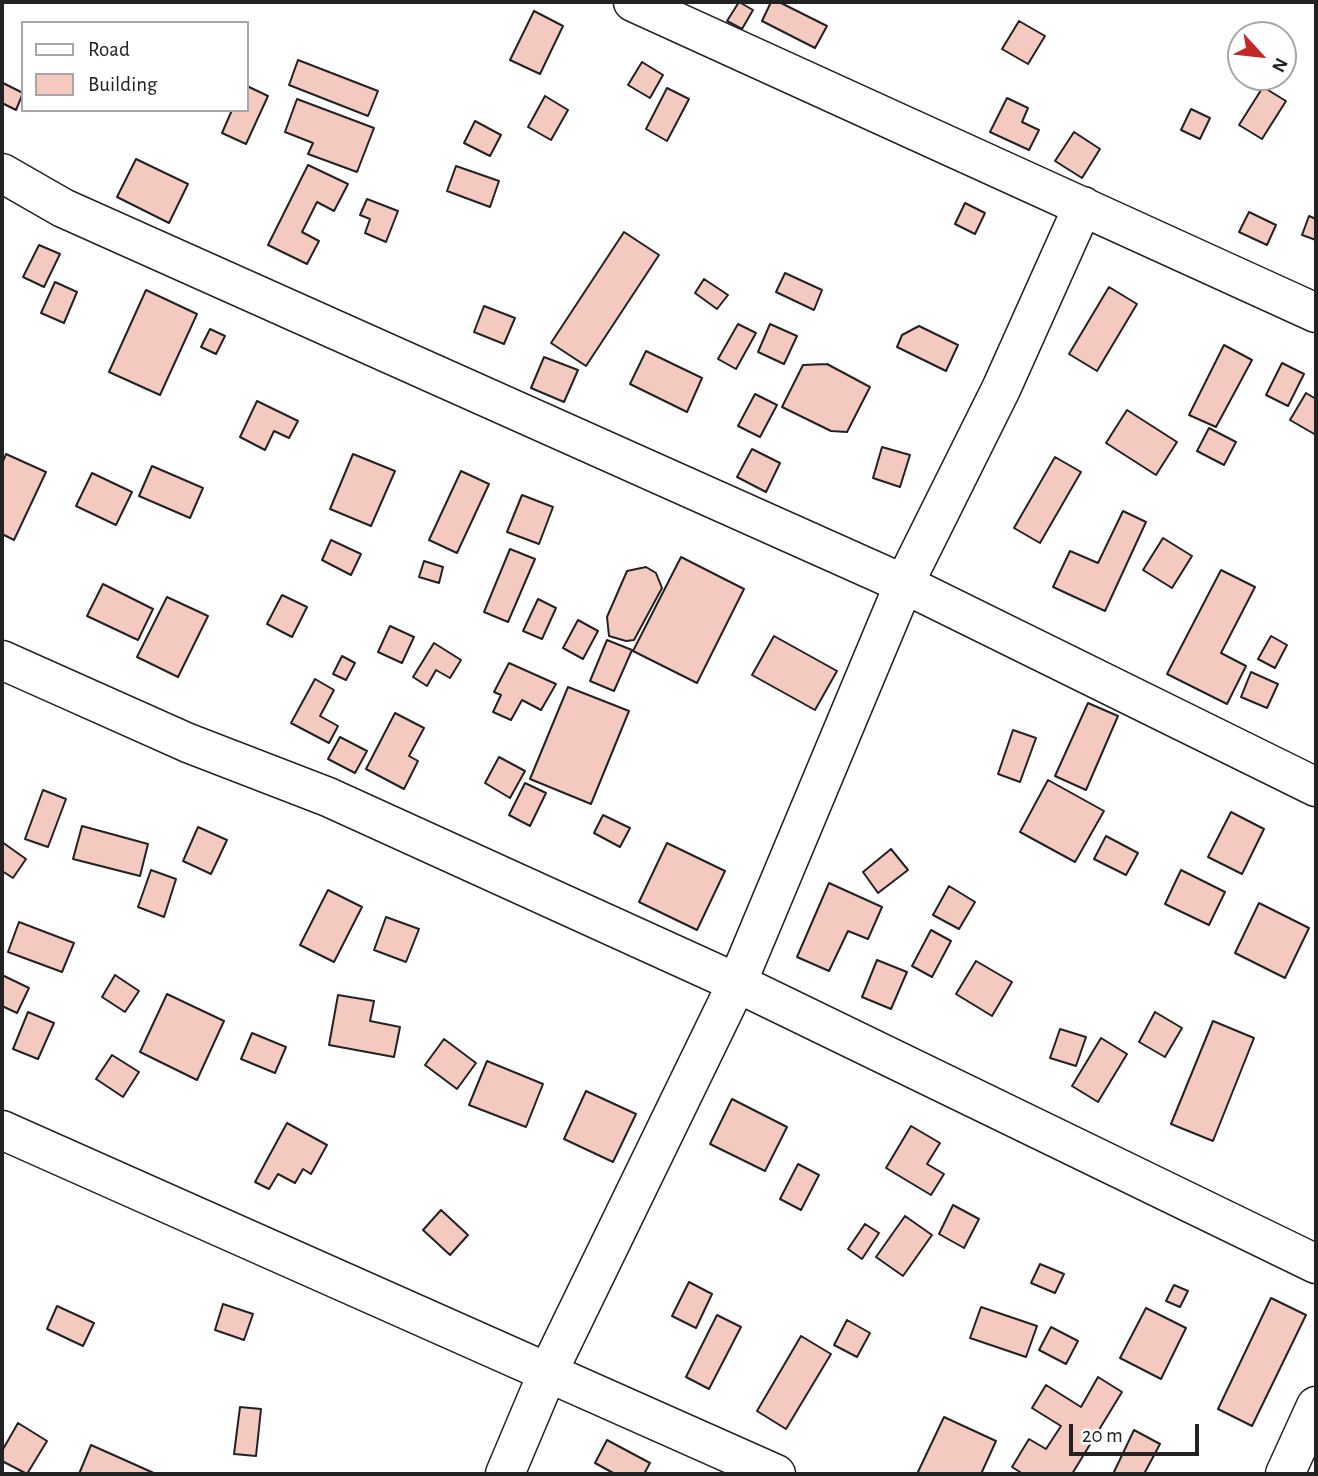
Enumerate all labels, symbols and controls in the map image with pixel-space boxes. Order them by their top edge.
legend [21,21,248,112]
north arrow [1227,21,1297,91]
text: Road [88,39,130,60]
text: N [1268,55,1291,75]
text: Building [88,74,157,95]
scale bar [1073,1410,1202,1454]
text: 20 m [1082,1425,1123,1446]

